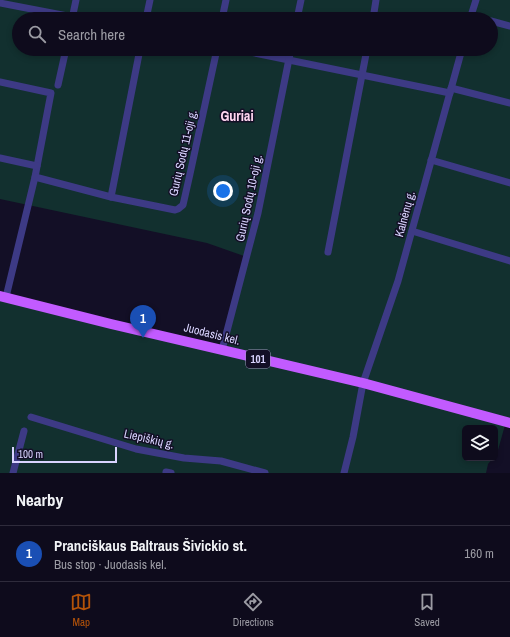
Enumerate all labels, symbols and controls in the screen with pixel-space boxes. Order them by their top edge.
search box [12,12,498,56]
icon: search [26,23,48,45]
text: Search here [58,24,125,45]
district label: Guriai [220,107,254,125]
street label: Gurių Sodų 11-oji g. [165,108,201,198]
street label: Gurių Sodų 10-oji g. [232,153,266,243]
your location [213,181,233,201]
street label: Kalnėnų g. [391,189,419,239]
pin: 1 [130,305,156,338]
street label: Juodasis kel. [182,319,242,349]
road number: 101 [246,350,270,368]
street label: Liepiškių g. [122,425,176,453]
map controls [462,425,498,461]
button: layers [462,425,498,461]
scale bar [12,445,117,464]
text: 100 m [18,447,43,461]
text: Nearby [16,488,63,511]
text: Pranciškaus Baltraus Šivickio st. [54,535,247,556]
text: 1 [26,545,32,562]
text: 160 m [464,545,494,562]
text: Bus stop · Juodasis kel. [54,556,167,573]
tab: Map [70,591,92,629]
tab: Directions [233,591,274,629]
tab: Saved [414,591,440,629]

